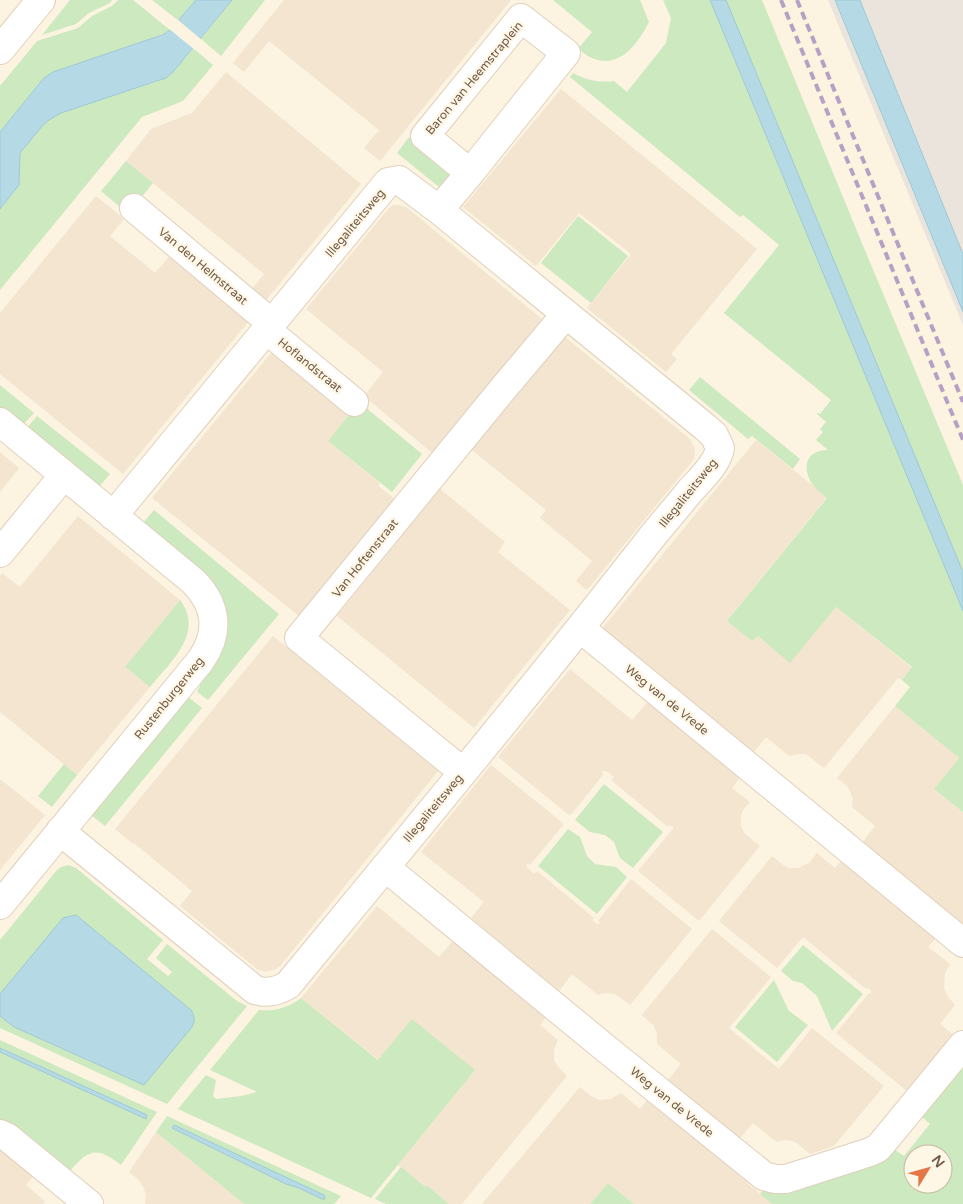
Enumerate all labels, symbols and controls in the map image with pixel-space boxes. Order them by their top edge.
street label: Baron van Heemstraplein [423,19,525,137]
street label: Illegaliteitsweg [322,186,388,260]
street label: Van den Helmstraat [156,225,251,308]
street label: Hoflandstraat [275,335,345,395]
street label: Illegaliteitsweg [656,456,720,530]
street label: Van Hoftenstraat [329,516,401,600]
street label: Rustenburgerweg [131,654,207,742]
street label: Weg van de Vrede [622,662,712,738]
street label: Illegaliteitsweg [400,771,466,845]
street label: Weg van de Vrede [627,1064,717,1140]
north arrow [903,1144,953,1194]
text: N [928,1152,948,1171]

